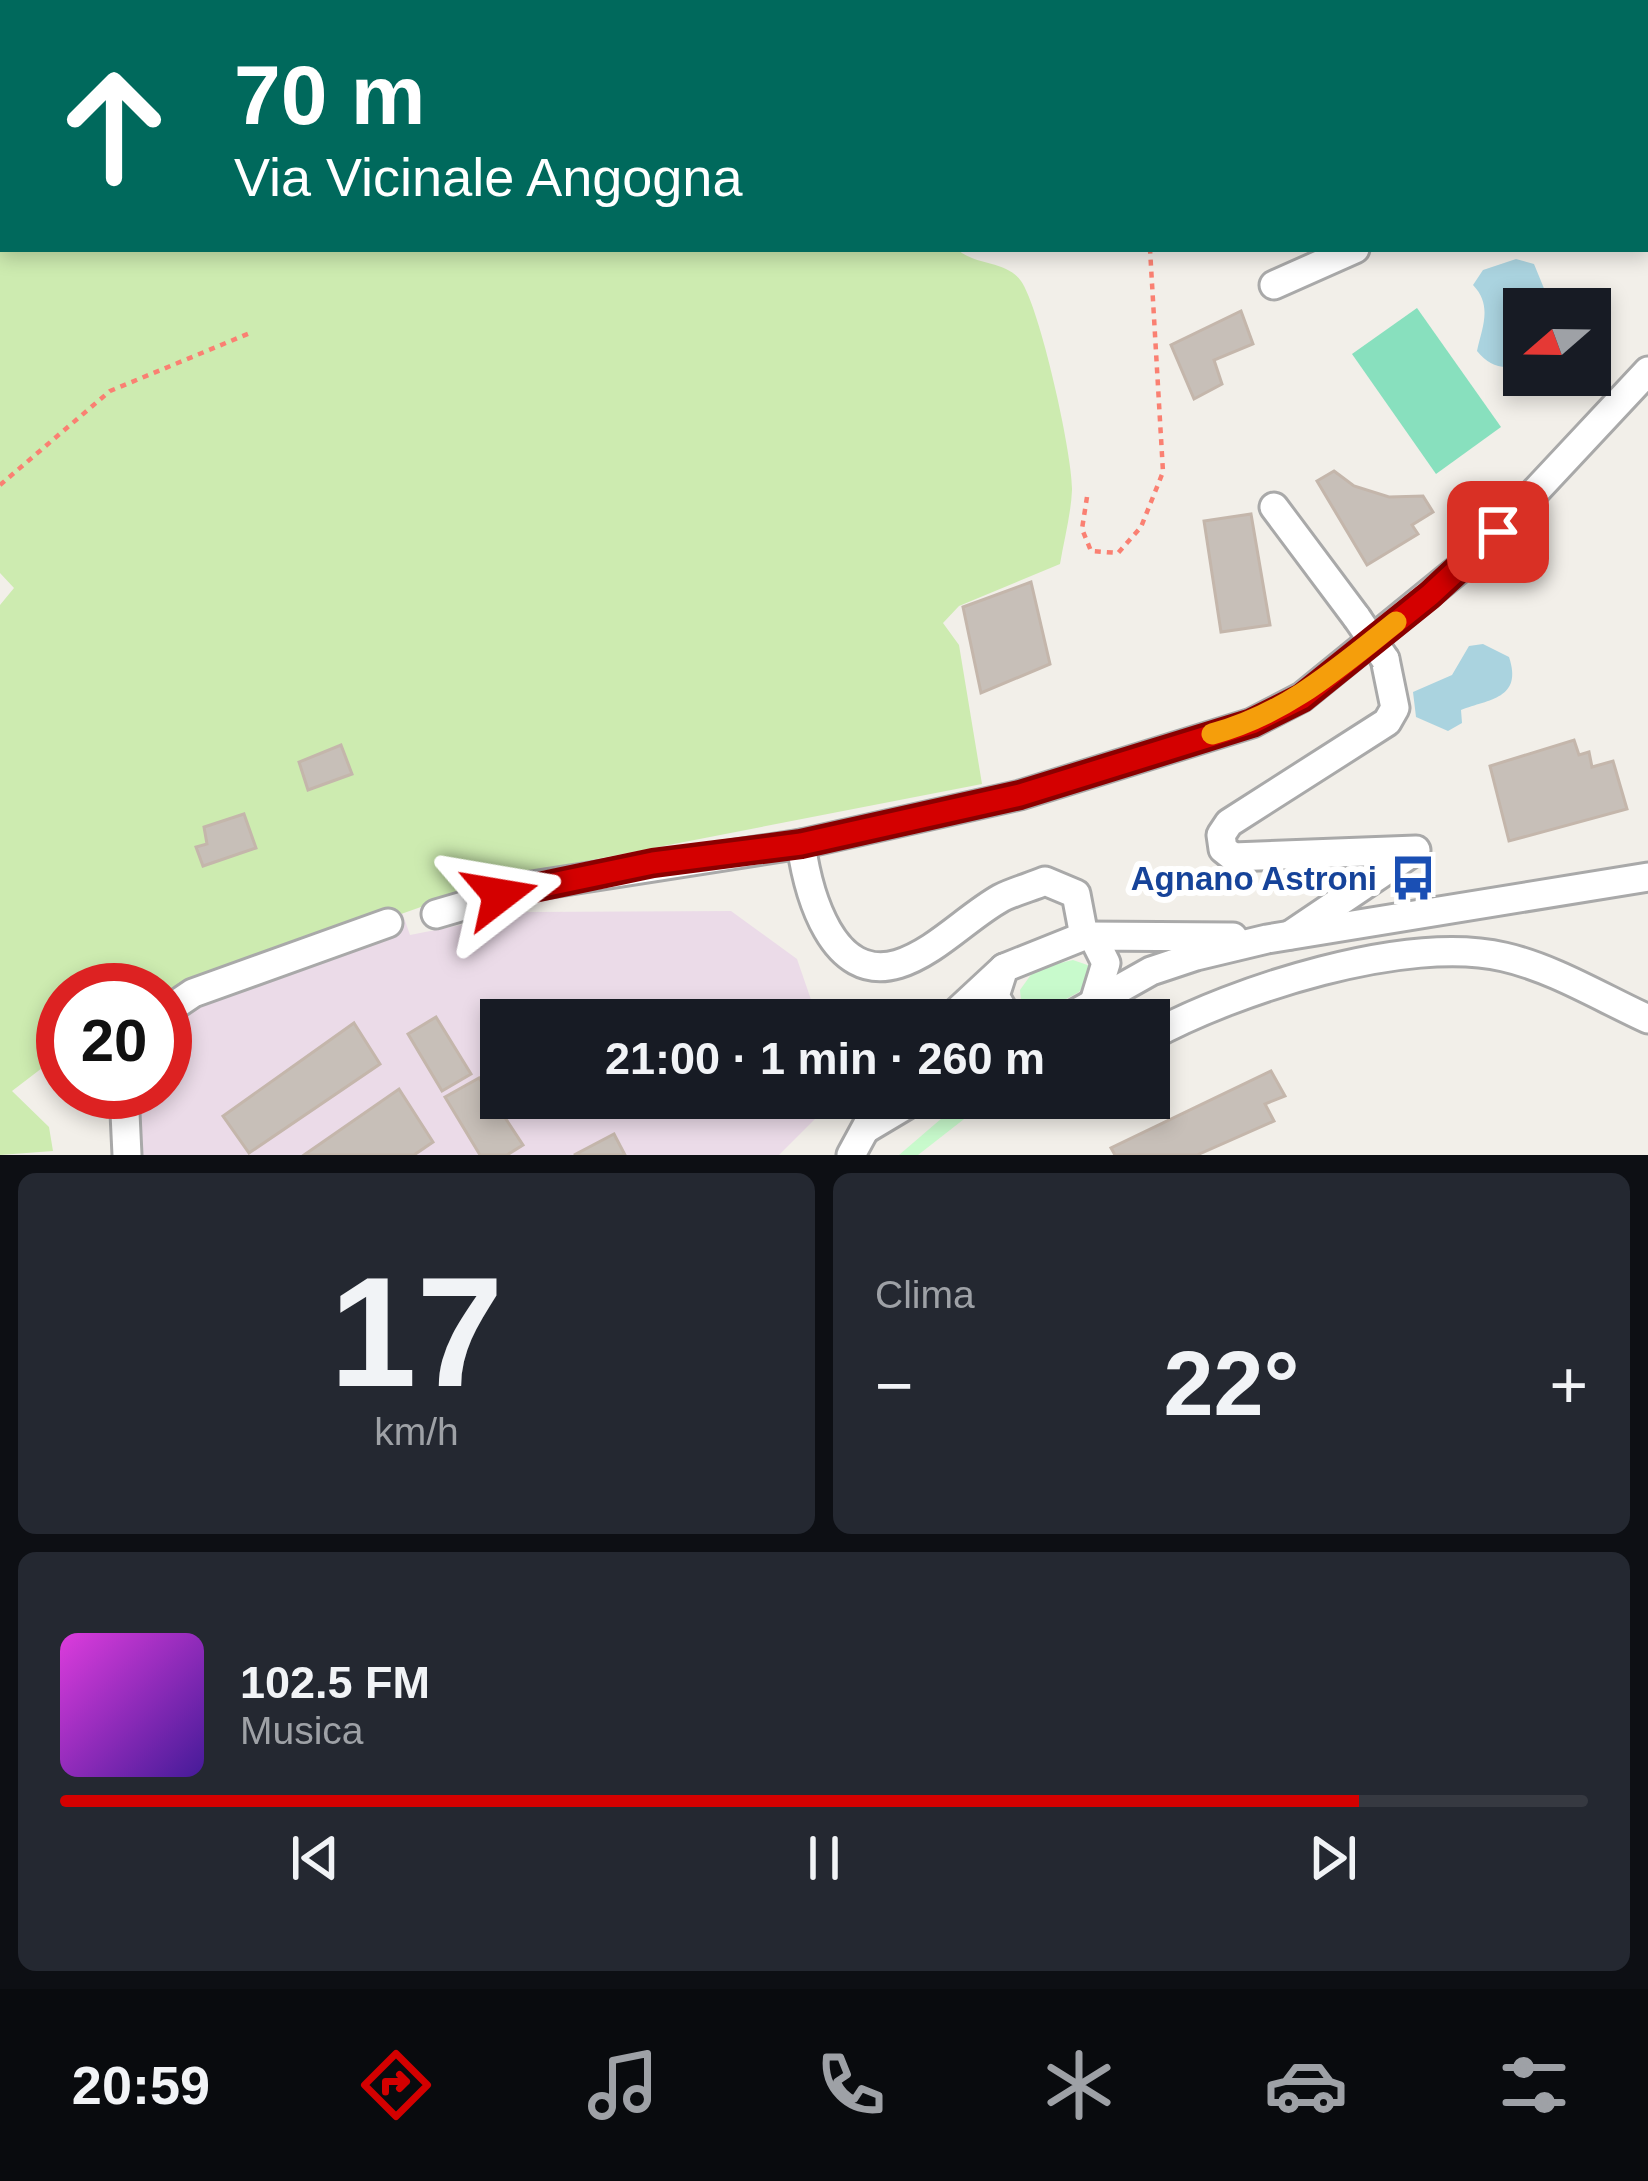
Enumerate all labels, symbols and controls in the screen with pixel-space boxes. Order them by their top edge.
icon: ahead [36,48,192,204]
text: 70 m [234,48,425,142]
text: Via Vicinale Angogna [234,147,742,207]
north arrow [1503,288,1611,396]
map controls [1503,288,1611,396]
pin [1447,481,1549,583]
icon: arrive [1465,499,1531,565]
position arrow [437,832,563,958]
bus stop icon: Agnano Astroni [1388,853,1438,903]
place label: Agnano Astroni [1131,860,1377,897]
speed limit sign: 20 [36,963,192,1119]
text: 21:00 · 1 min · 260 m [605,1033,1045,1084]
text: 17 [330,1245,503,1419]
text: Clima [875,1273,975,1316]
text: 22° [1163,1334,1300,1434]
text: − [875,1348,914,1422]
text: + [1549,1348,1588,1422]
text: km/h [374,1410,459,1453]
text: 102.5 FM [240,1657,430,1708]
text: Musica [240,1709,364,1752]
icon: previous [282,1825,348,1891]
icon: pause [791,1825,857,1891]
icon: next [1300,1825,1366,1891]
icon: directions [354,2043,438,2127]
icon: music [581,2043,665,2127]
icon: phone [809,2043,893,2127]
icon: climate [1037,2043,1121,2127]
icon: car [1264,2043,1348,2127]
icon: filters [1492,2043,1576,2127]
text: 20:59 [72,2055,210,2115]

